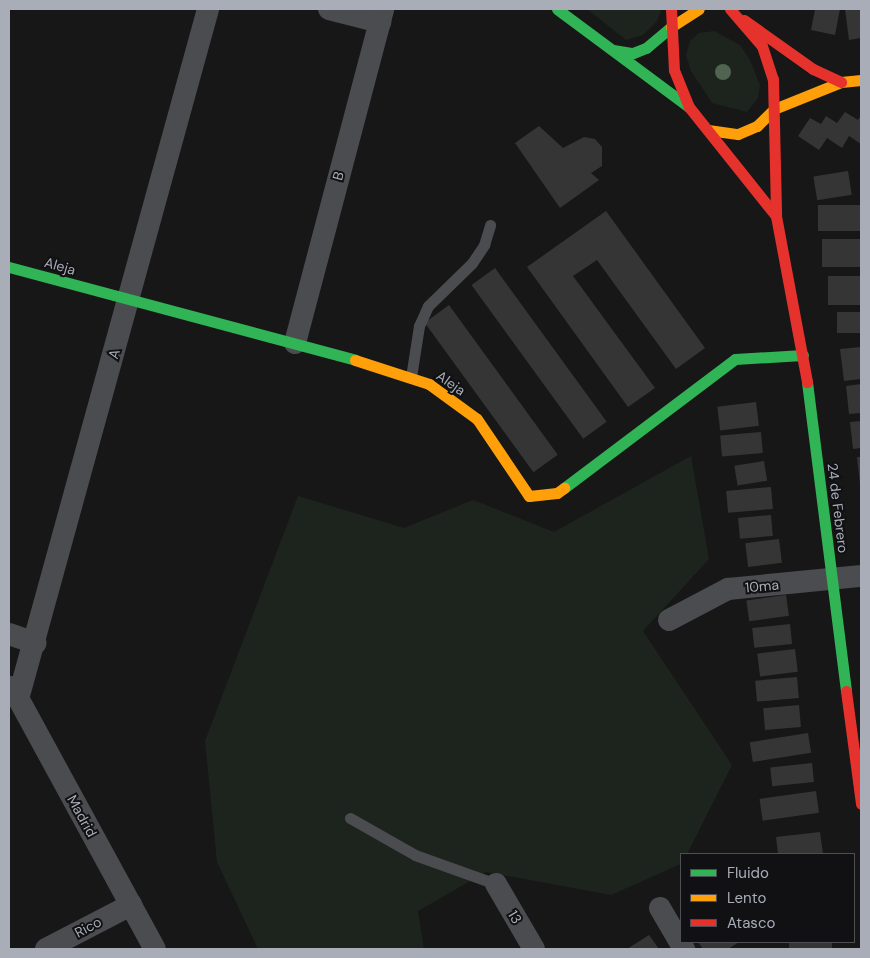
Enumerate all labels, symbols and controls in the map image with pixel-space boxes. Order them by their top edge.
street label: B [329,170,347,182]
street label: Aleja [43,254,77,278]
street label: A [105,347,123,361]
street label: Aleja [433,367,469,399]
street label: 24 de Febrero [824,462,852,554]
street label: 10ma [744,576,780,596]
street label: Madrid [64,792,100,840]
legend [680,853,855,943]
text: Fluido [727,863,769,883]
text: Lento [727,888,766,908]
street label: 13 [505,907,525,927]
street label: Rico [72,913,104,941]
text: Atasco [727,913,775,933]

